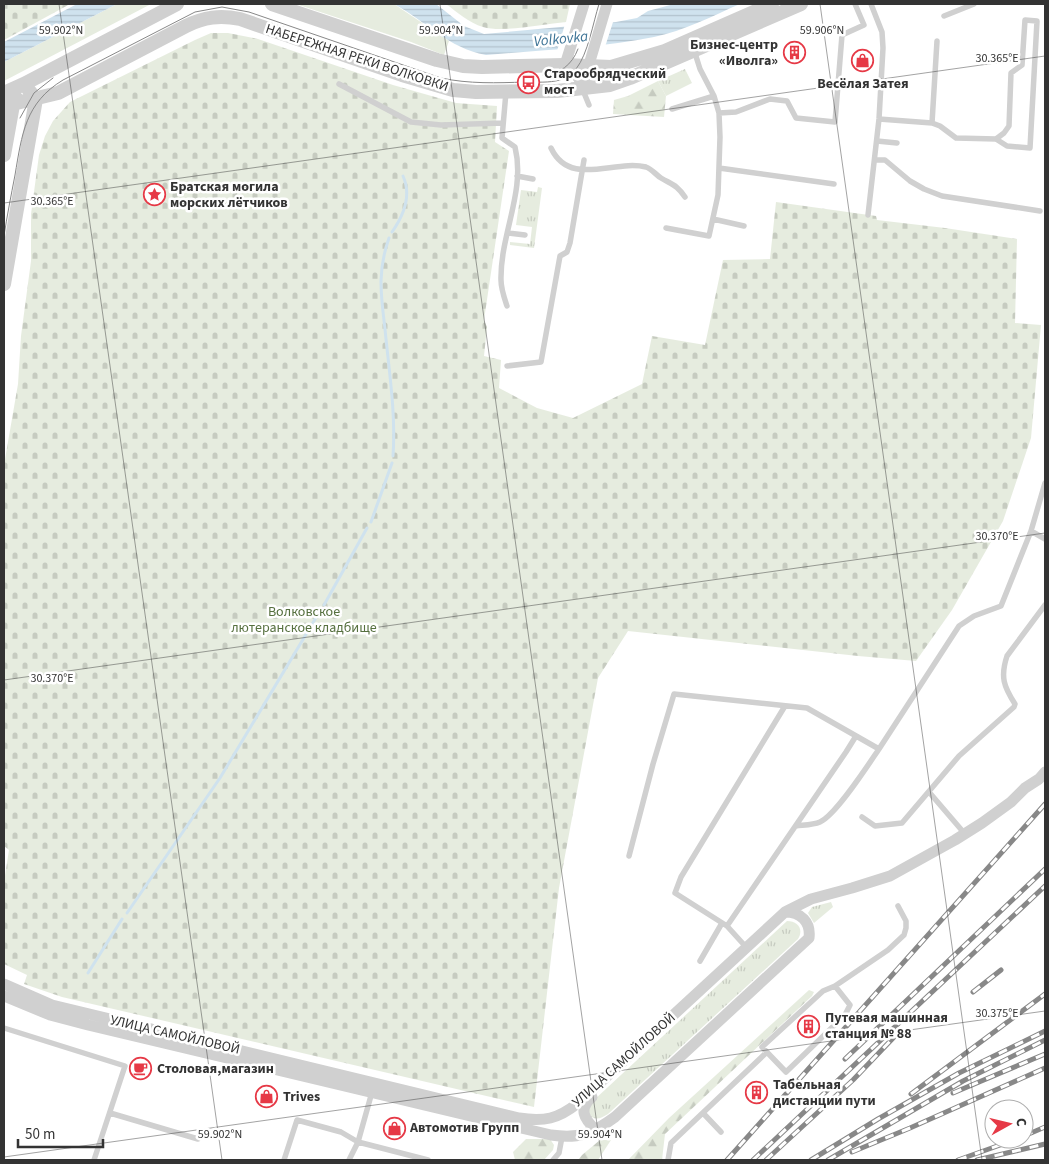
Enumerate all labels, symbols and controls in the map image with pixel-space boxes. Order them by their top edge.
street label: НАБЕРЕЖНАЯ РЕКИ ВОЛКОВКИ [263,19,451,97]
text: 59.902°N [39,22,83,39]
text: 59.904°N [419,22,463,39]
text: 59.906°N [800,22,844,39]
water label: Volkovka [533,26,589,52]
place label: Бизнес-центр «Иволга» [690,35,778,71]
building icon: Бизнес-центр «Иволга» [782,41,806,65]
shop icon: Весёлая Затея [851,49,875,73]
text: 30.365°E [975,50,1019,67]
place label: Старообрядческий мост [544,64,666,100]
bus stop icon: Старообрядческий мост [516,70,540,94]
place label: Весёлая Затея [817,74,909,94]
place label: Братская могила морских лётчиков [170,177,288,213]
place icon: Братская могила морских лётчиков [142,183,166,207]
text: 30.365°E [30,193,74,210]
text: 30.370°E [975,528,1019,545]
park label: Волковское лютеранское кладбище [231,602,377,638]
text: 30.370°E [30,670,74,687]
text: 30.375°E [975,1005,1019,1022]
street label: УЛИЦА САМОЙЛОВОЙ [568,1008,680,1112]
place label: Путевая машинная станция № 88 [825,1008,948,1044]
street label: УЛИЦА САМОЙЛОВОЙ [108,1010,242,1060]
building icon: Путевая машинная станция № 88 [797,1014,821,1038]
cafe icon: Столовая,магазин [129,1057,153,1081]
place label: Столовая,магазин [157,1059,274,1079]
place label: Табельная дистанции пути [773,1075,876,1111]
building icon: Табельная дистанции пути [745,1081,769,1105]
shop icon: Trives [255,1085,279,1109]
place label: Trives [283,1087,320,1107]
north arrow [984,1099,1034,1149]
scale bar [18,1116,102,1148]
shop icon: Автомотив Групп [382,1116,406,1140]
text: С [1010,1117,1031,1128]
place label: Автомотив Групп [409,1118,519,1138]
text: 50 m [25,1124,55,1145]
text: 59.902°N [198,1126,242,1143]
text: 59.904°N [578,1126,622,1143]

